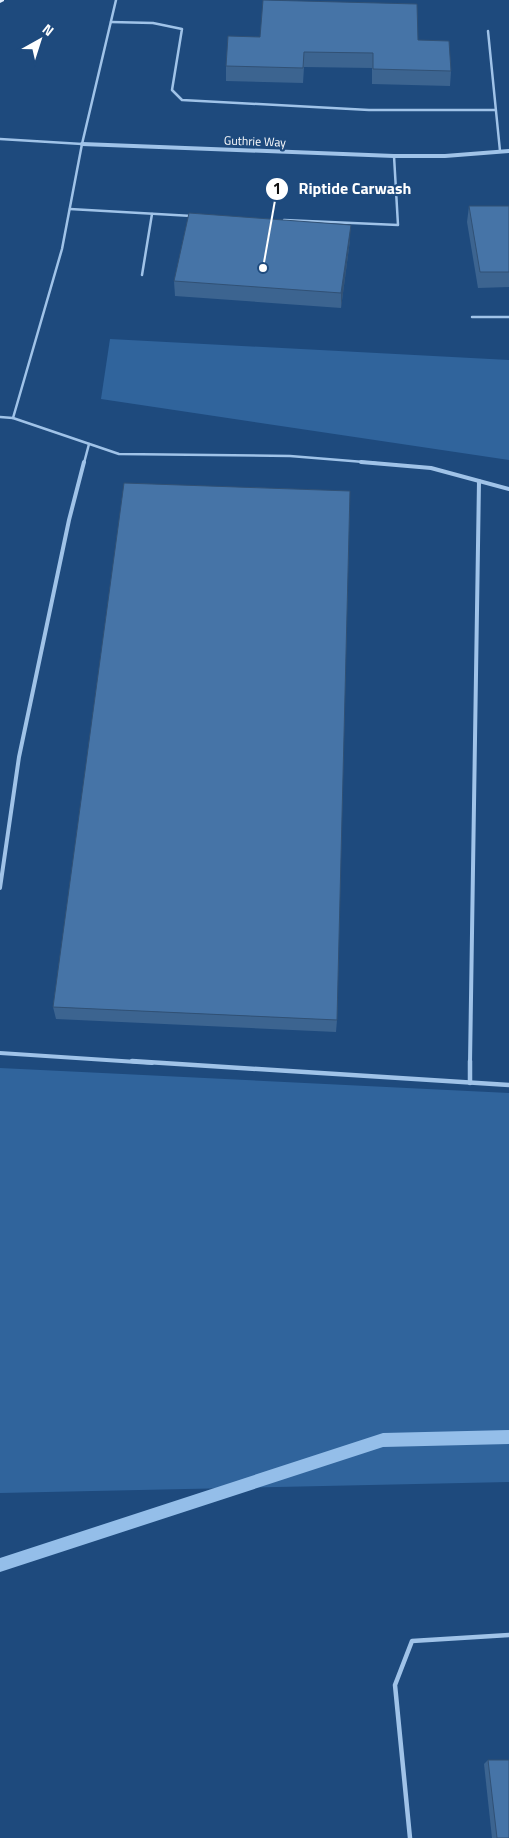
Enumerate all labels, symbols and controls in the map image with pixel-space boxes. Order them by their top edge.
north arrow [15,15,65,65]
text: N [38,18,59,41]
street label: Guthrie Way [224,130,287,152]
callout: Riptide Carwash [264,173,422,204]
text: Riptide Carwash [299,176,411,200]
text: 1 [273,177,281,200]

